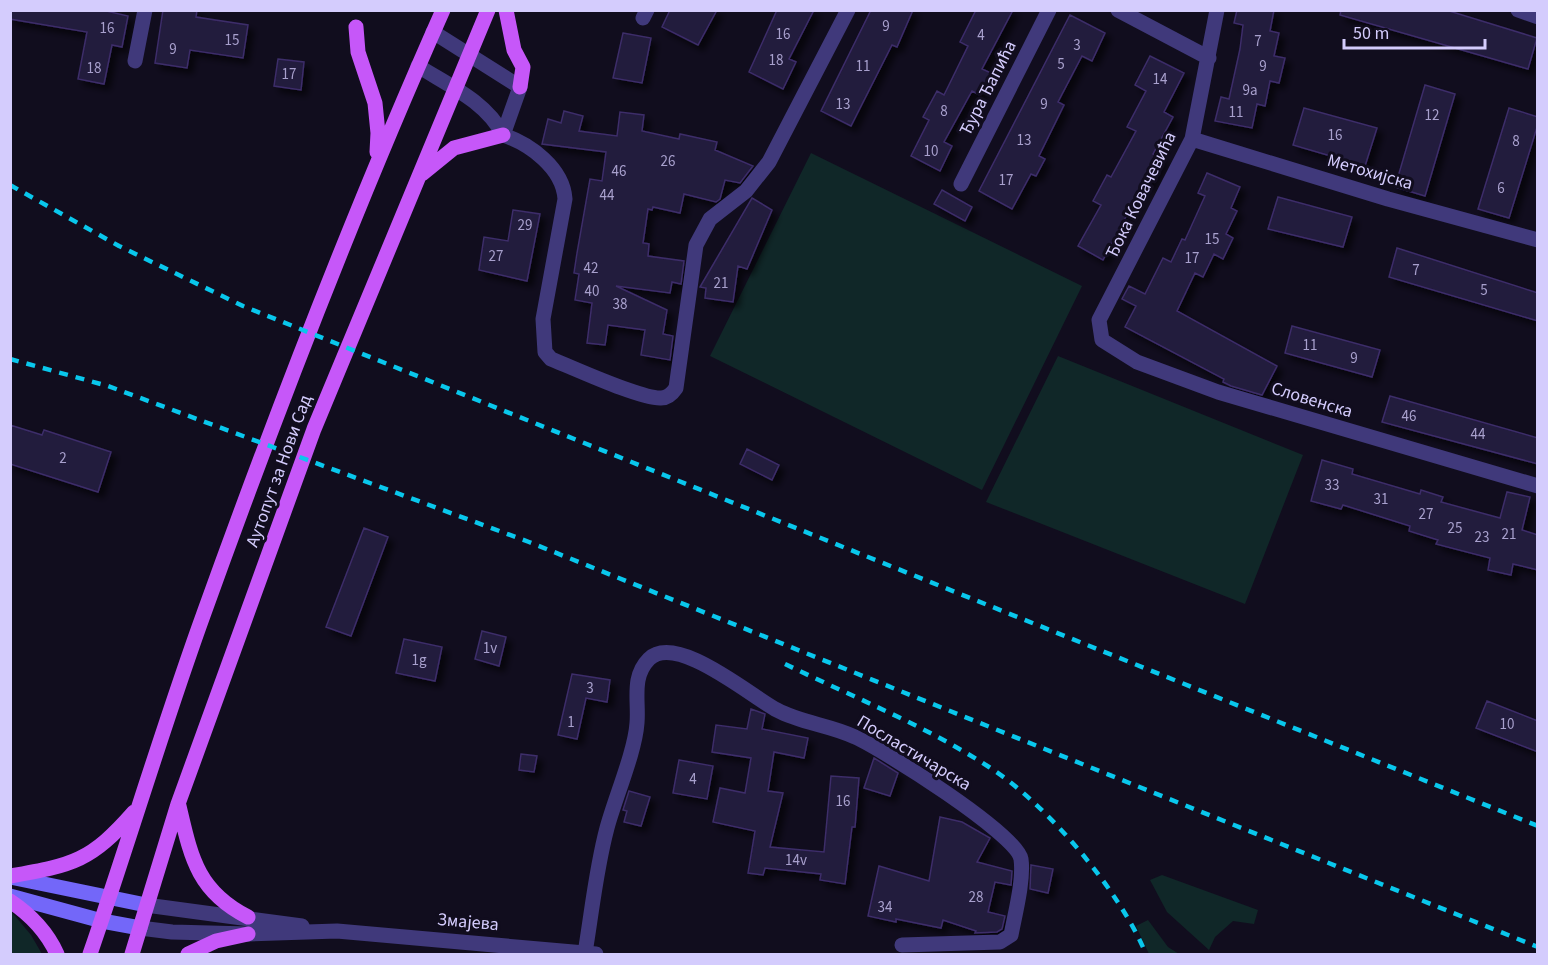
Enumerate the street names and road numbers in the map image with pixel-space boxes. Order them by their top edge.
street label: Ђура Ђапића [953,36,1023,140]
street label: Ђока Ковачевића [1100,128,1182,262]
street label: Метохијска [1324,148,1416,196]
street label: Словенска [1268,376,1356,424]
street label: Аутопут за Нови Сад [240,391,318,551]
street label: Посластичарска [852,709,976,797]
street label: Змајева [436,907,500,937]

